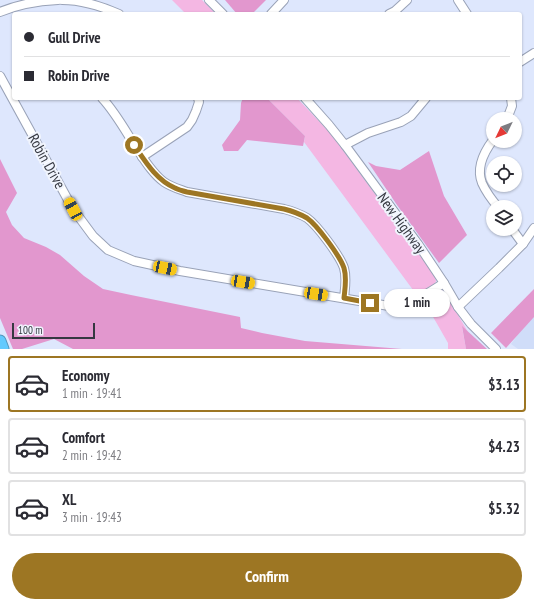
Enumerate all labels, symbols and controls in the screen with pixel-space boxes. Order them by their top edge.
text: Gull Drive [48,28,101,47]
text: Robin Drive [48,66,110,85]
north arrow [486,112,522,148]
map controls [486,112,522,236]
street label: Robin Drive [24,130,70,192]
route start [125,136,143,154]
button: locate [486,156,522,192]
street label: New Highway [374,189,431,257]
car [62,196,84,222]
button: layers [486,200,522,236]
car [152,260,178,276]
car [230,274,256,290]
car [303,286,329,302]
callout: 1 min [384,289,450,317]
route end [361,294,379,312]
text: 1 min [404,294,430,311]
scale bar [12,321,95,340]
text: 100 m [18,323,42,337]
icon: car [14,366,50,402]
text: Economy [62,366,110,385]
text: $3.13 [488,375,520,394]
text: 1 min · 19:41 [62,385,122,402]
icon: car [14,428,50,464]
text: Comfort [62,428,105,447]
text: $4.23 [488,437,520,456]
text: 2 min · 19:42 [62,447,122,464]
icon: car [14,490,50,526]
text: XL [62,490,76,509]
text: $5.32 [488,499,520,518]
text: 3 min · 19:43 [62,509,122,526]
button: Confirm [12,553,522,599]

